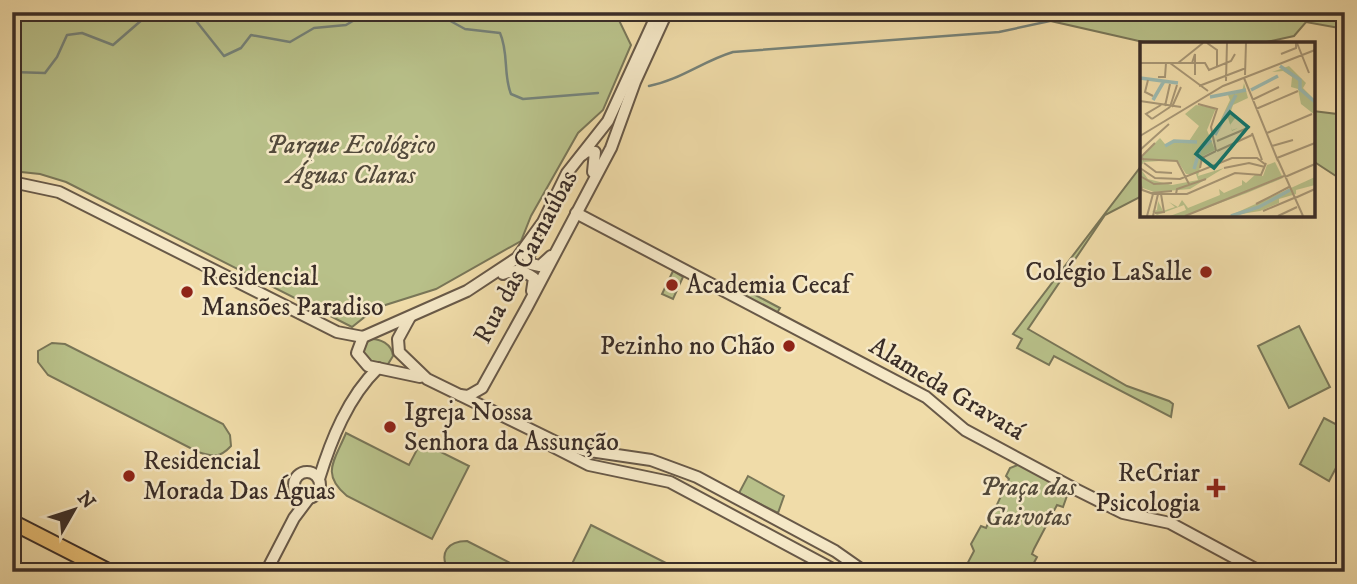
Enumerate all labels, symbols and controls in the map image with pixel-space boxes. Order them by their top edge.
inset map [1140,42,1315,217]
park label: Parque Ecológico Águas Claras [266,129,436,192]
street label: Rua das Carnaúbas [466,165,586,349]
place label: Colégio LaSalle [1025,256,1192,289]
place label: Residencial Mansões Paradiso [201,261,384,324]
marker: Colégio LaSalle [1198,264,1214,280]
place label: Academia Cecaf [686,269,854,302]
marker: Academia Cecaf [664,277,680,293]
marker: Residencial Mansões Paradiso [179,284,195,300]
place label: Pezinho no Chão [600,330,775,363]
street label: Alameda Gravatá [863,330,1031,448]
marker: Pezinho no Chão [781,338,797,354]
place label: Igreja Nossa Senhora da Assunção [404,396,619,459]
marker: Igreja Nossa Senhora da Assunção [382,419,398,435]
place label: Residencial Morada Das Águas [143,445,335,508]
place label: ReCriar Psicologia [1095,457,1200,520]
marker: Residencial Morada Das Águas [121,468,137,484]
park label: Praça das Gaivotas [980,471,1077,534]
north arrow [38,476,108,546]
marker: ReCriar Psicologia [1206,478,1226,498]
text: N [72,487,100,514]

